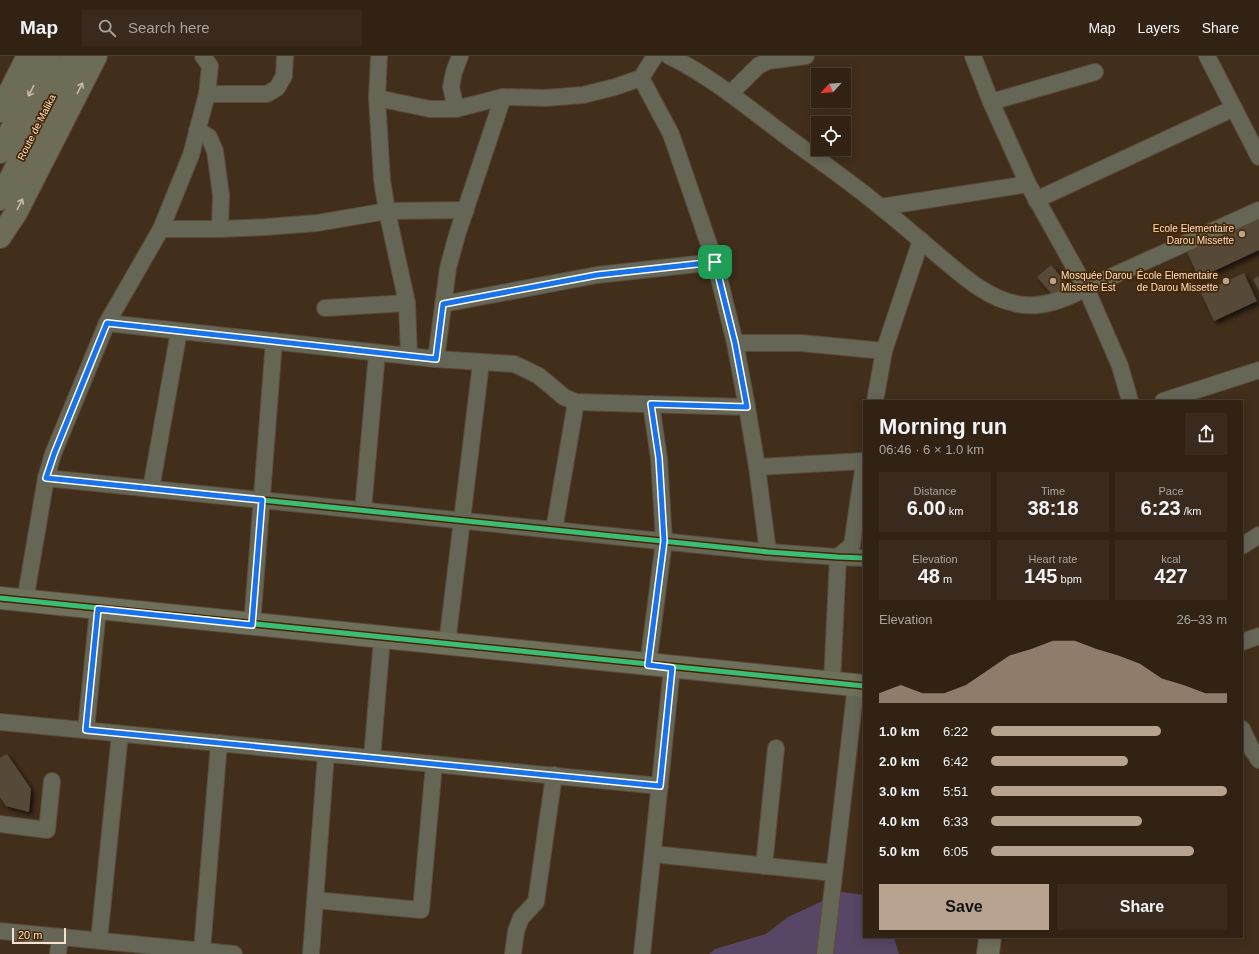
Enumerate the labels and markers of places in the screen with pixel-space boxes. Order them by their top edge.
place label: Ecole Elementaire Darou Missette [1153,223,1234,246]
marker: Ecole Elementaire Darou Missette [1237,229,1247,239]
pin [698,245,732,279]
place label: École Elementaire de Darou Missette [1137,269,1218,293]
place label: Mosquée Darou Missette Est [1061,270,1132,293]
marker: Mosquée Darou Missette Est [1048,276,1058,286]
marker: École Elementaire de Darou Missette [1221,276,1231,286]

